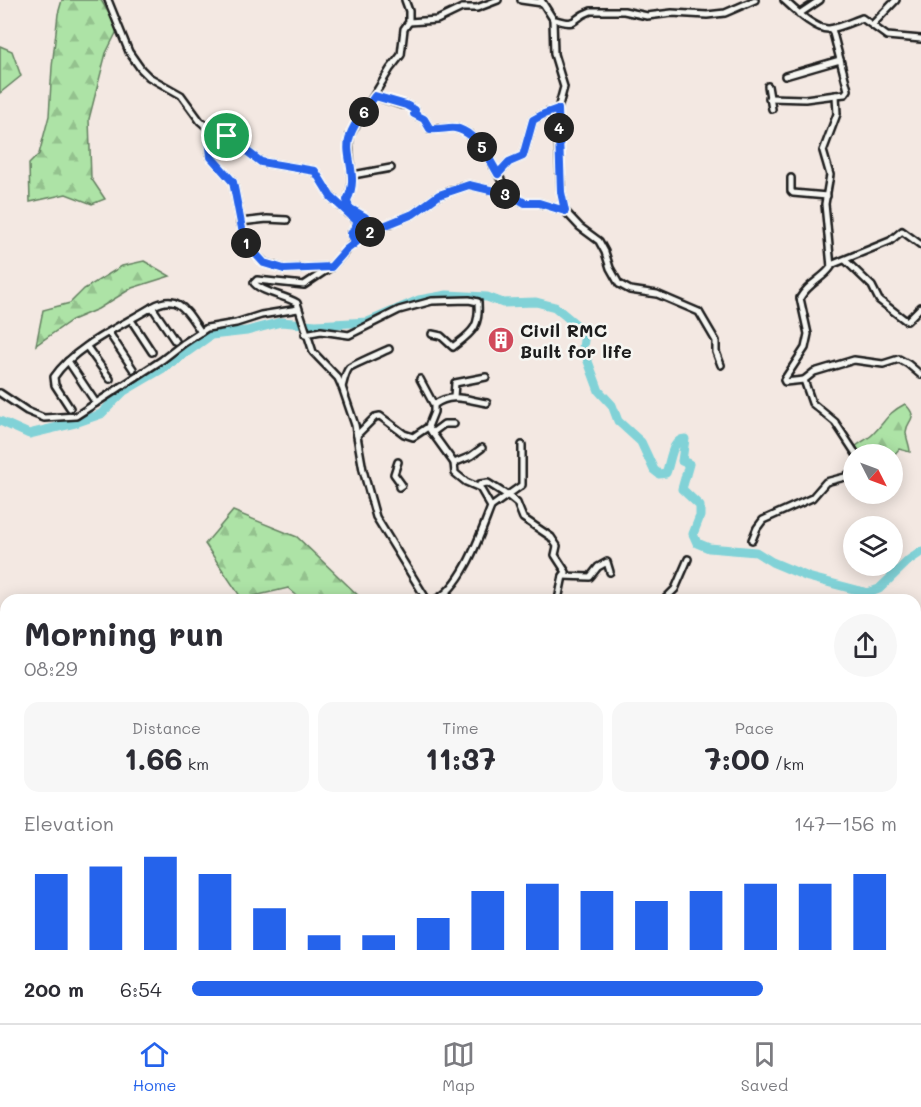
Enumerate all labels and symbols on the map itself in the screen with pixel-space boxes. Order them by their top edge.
pin: 6 [349,97,379,127]
pin [201,110,252,161]
pin: 4 [544,113,574,143]
pin: 5 [467,132,497,162]
pin: 3 [490,179,520,209]
pin: 2 [355,217,385,247]
pin: 1 [231,228,261,258]
place label: Civil RMC Built for life [520,318,632,363]
building icon: Civil RMC Built for life [486,325,516,355]
north arrow [843,444,903,504]

